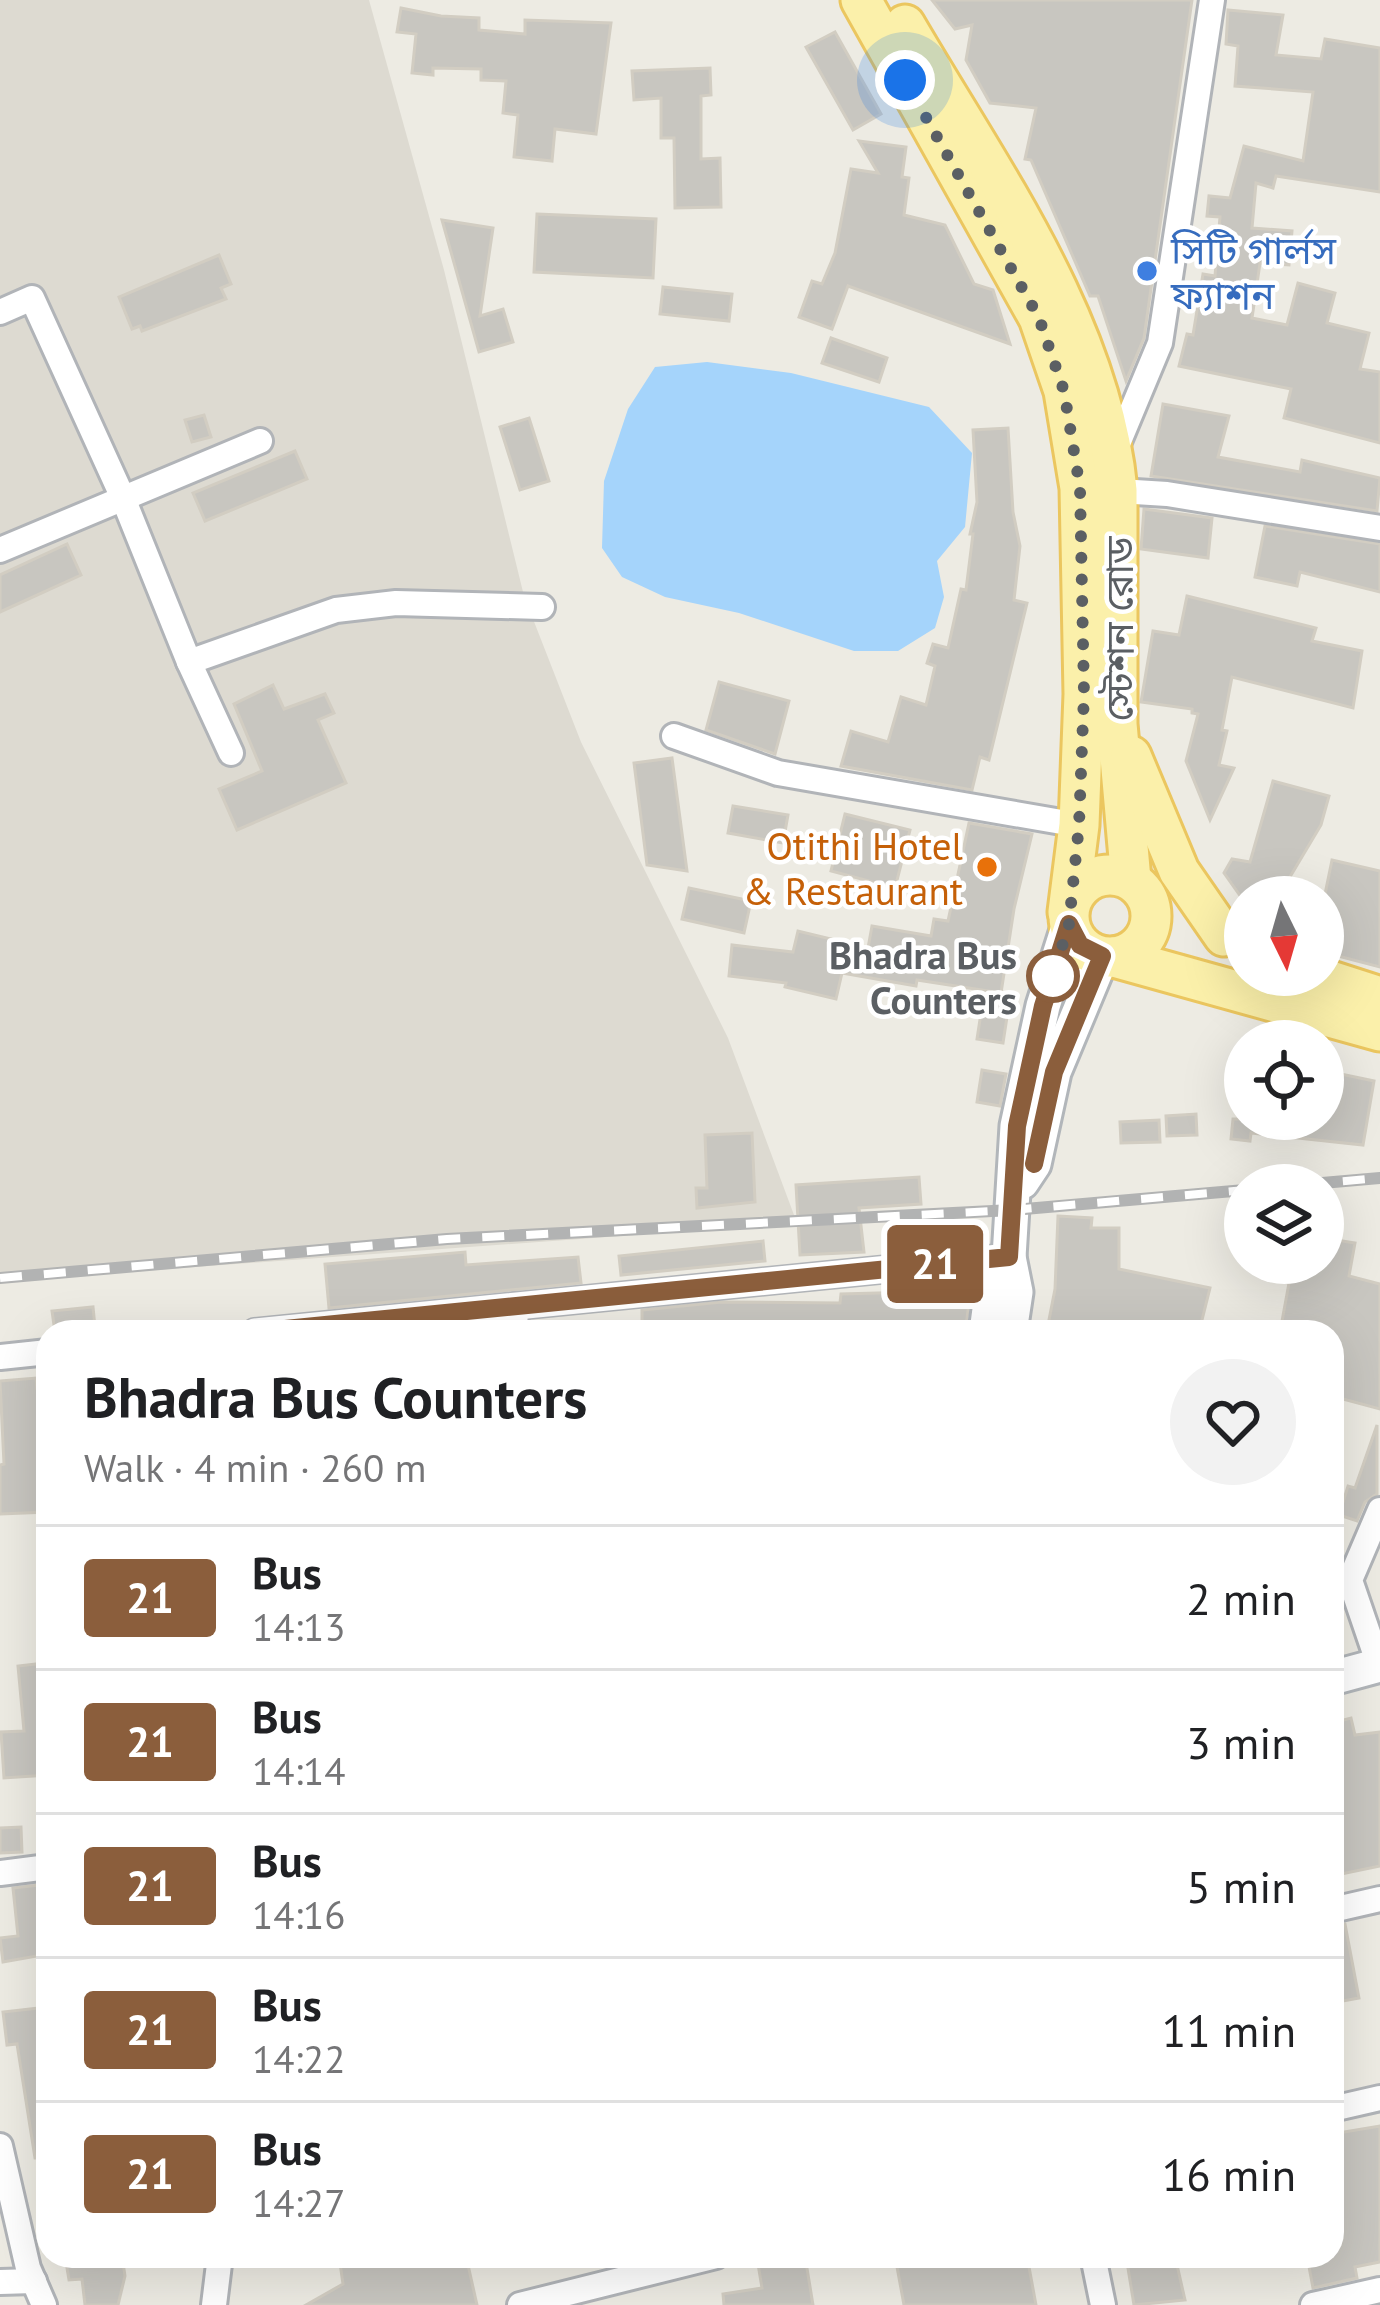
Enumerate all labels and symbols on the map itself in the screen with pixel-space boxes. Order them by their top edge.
your location [875,50,935,110]
place label: সিটি গার্লস ফ্যাশন [1170,224,1337,320]
marker: সিটি গার্লস ফ্যাশন [1134,258,1160,284]
street label: স্টেশন রোড [1093,535,1144,722]
place label: Otithi Hotel & Restaurant [743,820,964,916]
marker: Otithi Hotel & Restaurant [974,854,1000,880]
north arrow [1224,876,1344,996]
place label: Bhadra Bus Counters [829,929,1017,1025]
marker: Bhadra Bus Counters [1028,951,1078,1001]
line badge: 21 [881,1225,989,1303]

